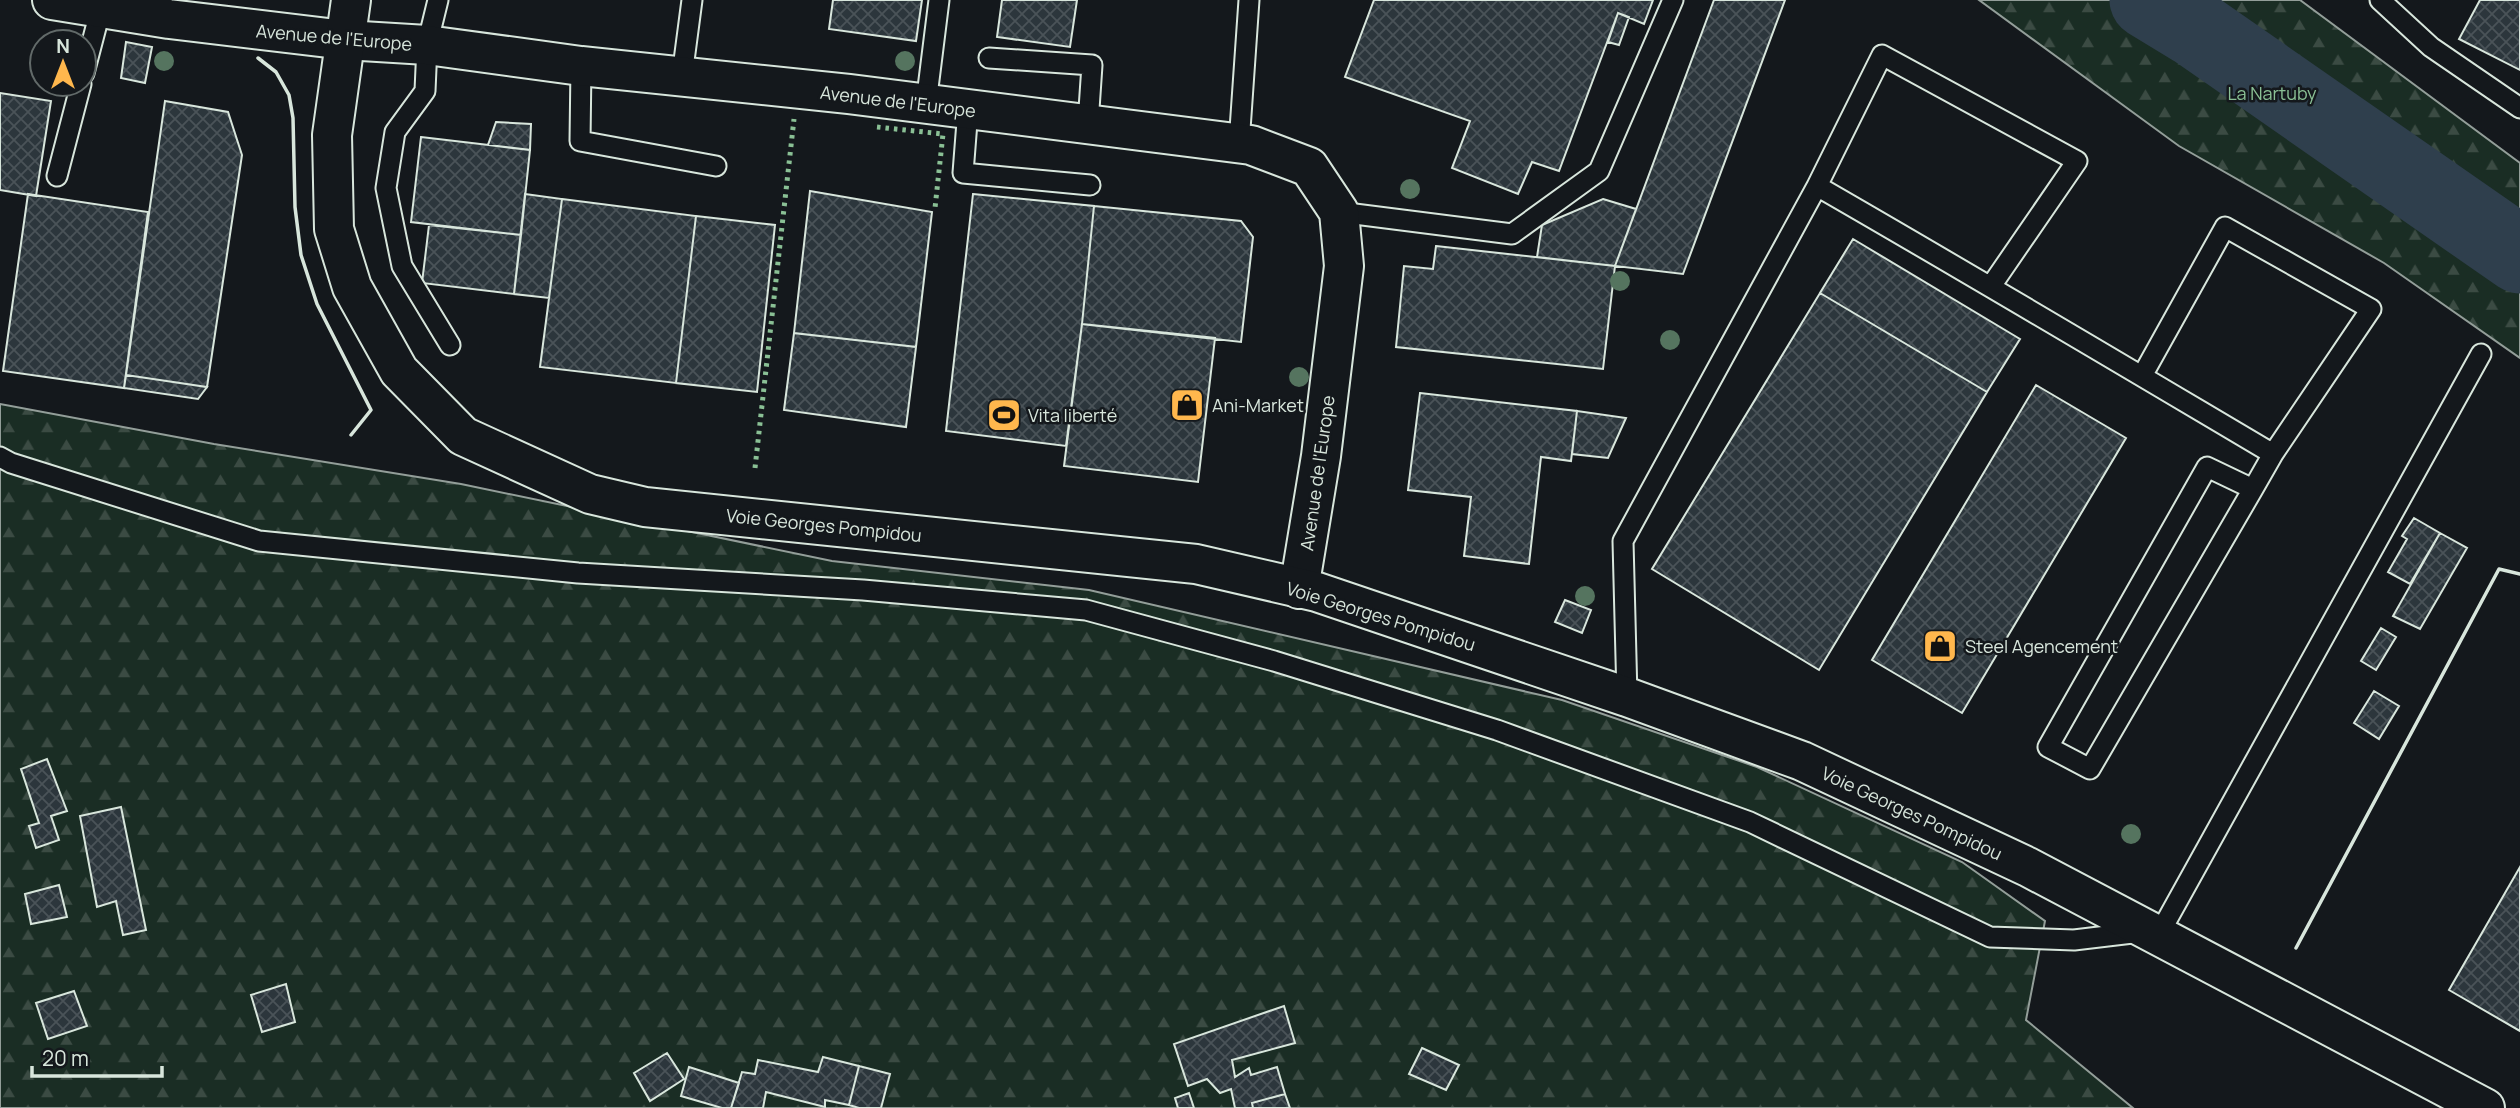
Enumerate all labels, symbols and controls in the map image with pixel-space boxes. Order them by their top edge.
street label: Avenue de l'Europe [255,18,413,56]
north arrow [28,28,98,98]
text: N [56,33,70,59]
street label: Avenue de l'Europe [819,80,977,122]
park label: La Nartuby [2227,81,2317,105]
shop icon: Ani-Market [1168,386,1206,424]
place label: Ani-Market [1212,393,1304,417]
street label: Avenue de l'Europe [1294,394,1340,552]
sports icon: Vita liberté [985,396,1023,434]
place label: Vita liberté [1028,403,1117,427]
street label: Voie Georges Pompidou [725,503,923,547]
street label: Voie Georges Pompidou [1284,576,1478,656]
shop icon: Steel Agencement [1921,627,1959,665]
place label: Steel Agencement [1965,634,2118,658]
street label: Voie Georges Pompidou [1818,761,2006,865]
scale bar [32,1034,161,1078]
text: 20 m [42,1044,89,1072]

